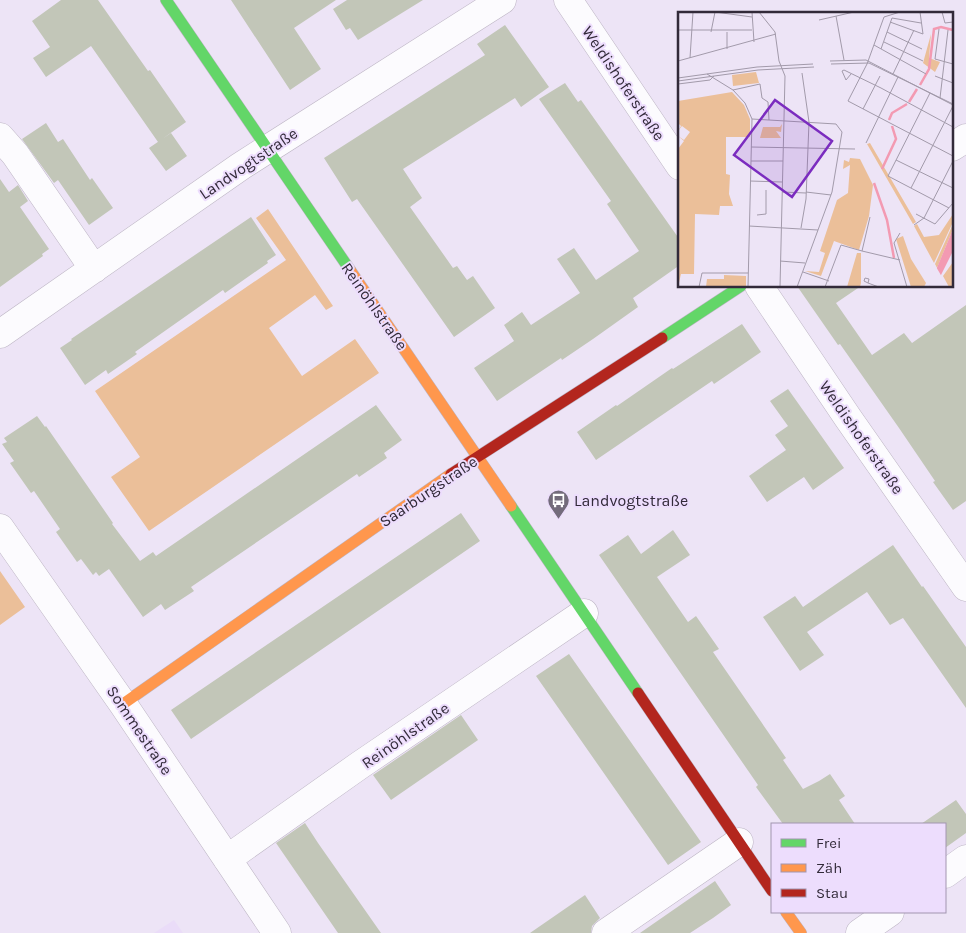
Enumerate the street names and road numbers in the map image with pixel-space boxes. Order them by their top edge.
street label: Weldishoferstraße [578,22,669,144]
street label: Landvogtstraße [196,124,301,203]
street label: Reinöhlstraße [337,259,412,354]
street label: Weldishoferstraße [815,377,908,498]
street label: Saarburgstraße [376,452,481,531]
street label: Sommestraße [103,682,176,779]
street label: Reinöhlstraße [358,698,453,773]

